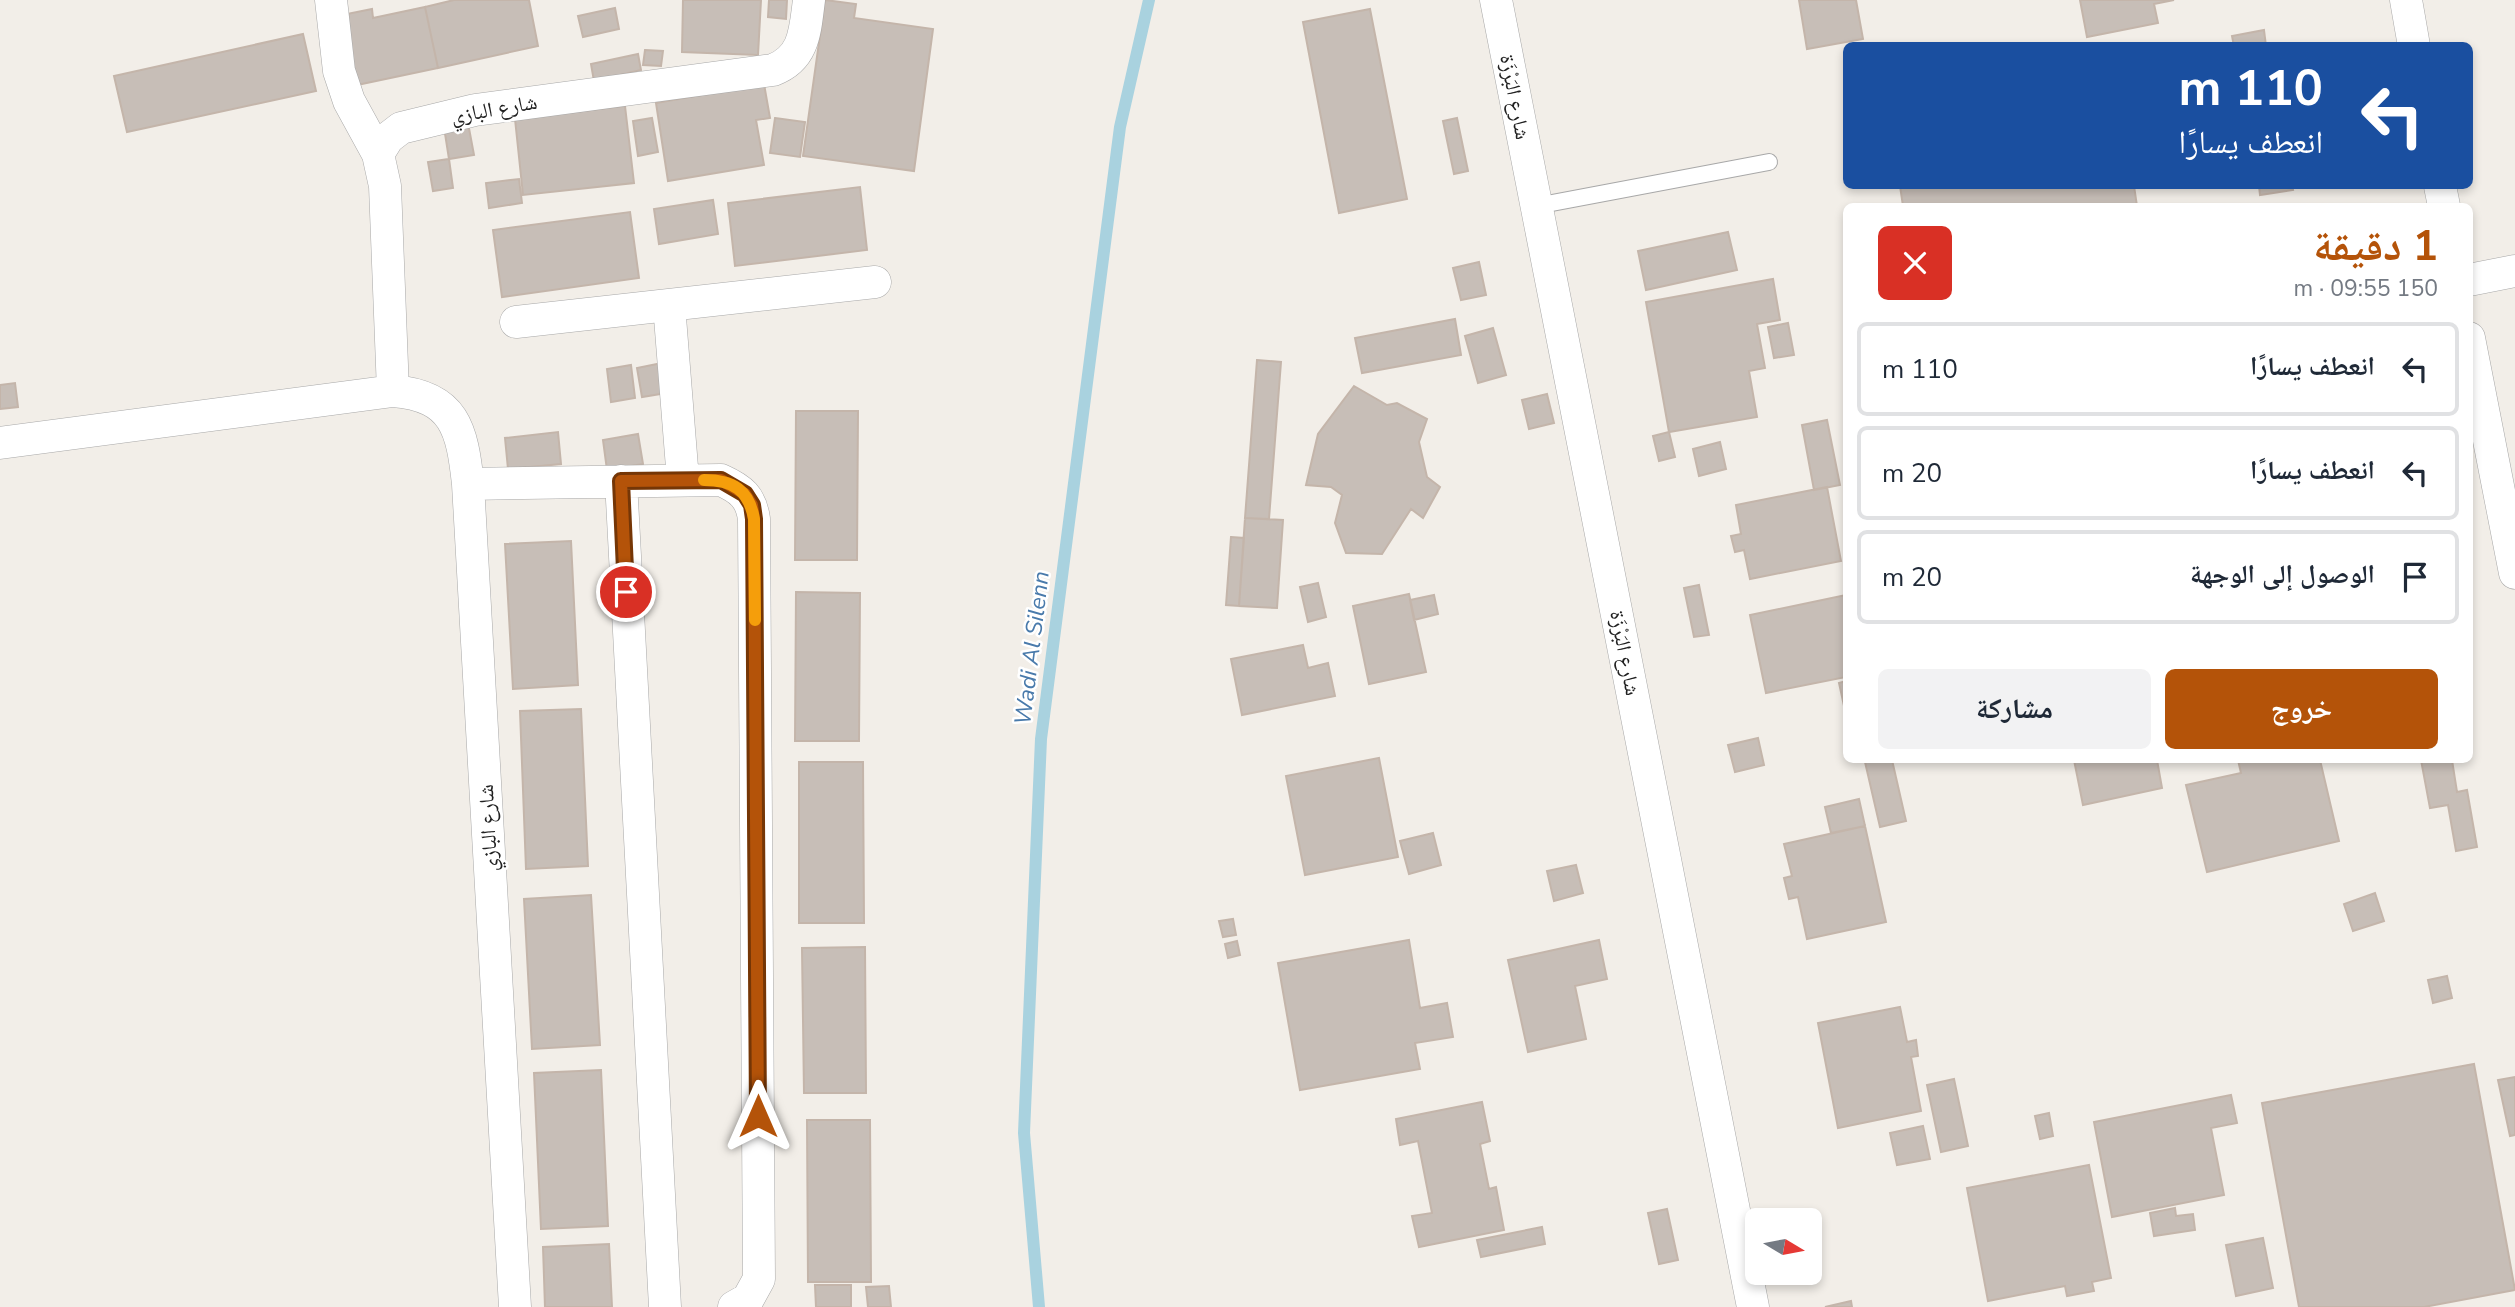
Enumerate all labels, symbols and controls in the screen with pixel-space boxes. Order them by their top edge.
street label: شارع البَرْزَة [1493,52,1537,142]
text: 110 m [2179,55,2323,122]
icon: left [2347,70,2438,161]
street label: شارع البازي [449,88,540,133]
text: انعطف يسارًا [2179,121,2323,164]
text: 1 دقيقة [2313,218,2438,275]
button: close [1878,226,1952,300]
text: 150 m · 09:55 [2293,273,2438,304]
text: انعطف يسارًا [2250,349,2375,384]
icon: left [2396,350,2434,388]
text: 110 m [1882,352,1958,387]
text: انعطف يسارًا [2250,453,2375,488]
icon: left [2396,454,2434,492]
text: 20 m [1882,456,1942,491]
text: الوصول إلى الوجهة [2190,557,2375,592]
icon: arrive [2396,558,2434,596]
text: 20 m [1882,560,1942,595]
pin [596,562,656,622]
water label: Wadi Al Silenn [1007,569,1057,727]
icon: arrive [607,573,645,611]
street label: شارع البَرْزَة [1603,608,1647,698]
button: مشاركة [1878,669,2151,749]
button: خروج [2165,669,2438,749]
street label: شارع البازي [472,784,507,872]
position arrow [721,1079,795,1153]
north arrow [1745,1208,1822,1284]
map controls [1745,1208,1822,1285]

